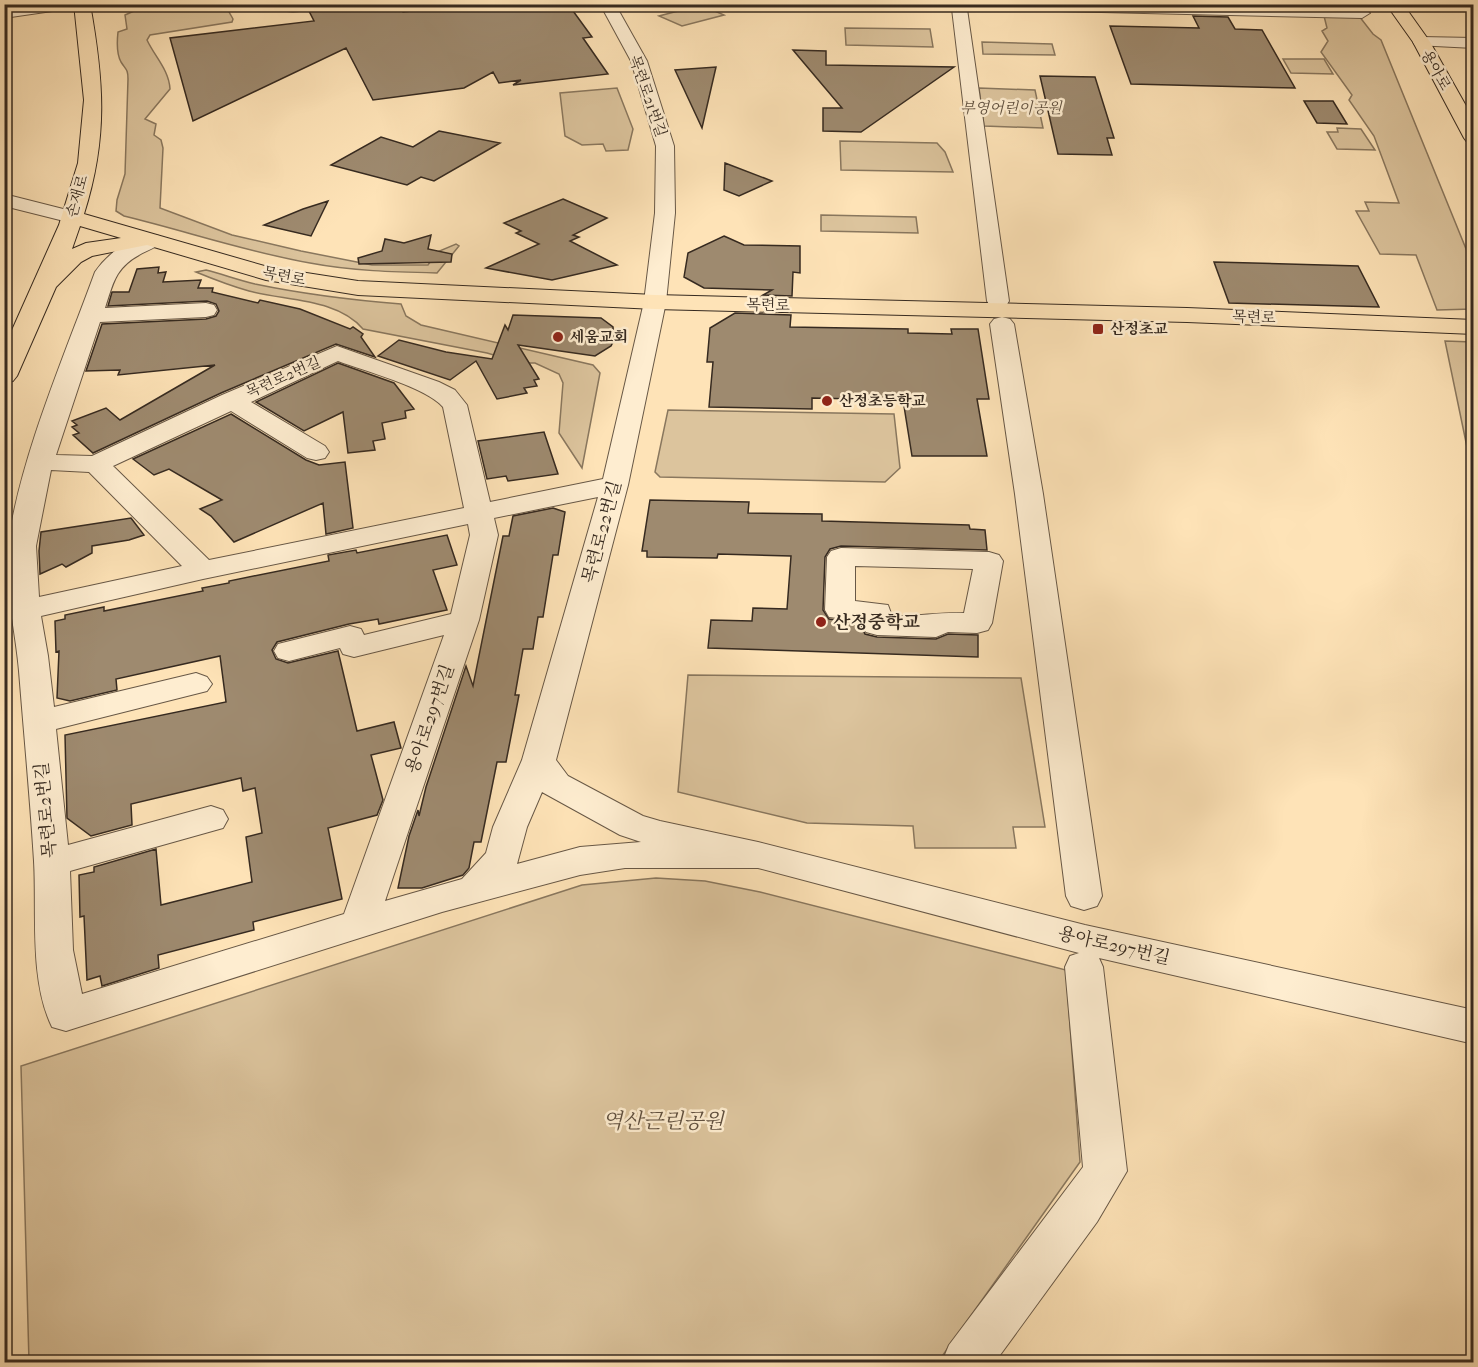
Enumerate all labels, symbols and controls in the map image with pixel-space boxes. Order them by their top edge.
street label: 용아로 [1418,47,1455,94]
street label: 목련로21번길 [626,53,670,139]
park label: 부영어린이공원 [960,99,1063,117]
street label: 손재로 [62,172,92,219]
street label: 목련로 [261,263,308,289]
street label: 목련로 [746,296,790,314]
street label: 목련로 [1232,307,1277,327]
place label: 산정초교 [1110,320,1168,338]
marker: 산정초교 [1091,322,1105,336]
place label: 세움교회 [570,328,628,346]
marker: 세움교회 [551,330,565,344]
street label: 목련로2번길 [243,352,323,402]
place label: 산정초등학교 [839,392,926,410]
marker: 산정초등학교 [820,394,834,408]
street label: 목련로22번길 [578,478,626,586]
place label: 산정중학교 [833,612,921,633]
marker: 산정중학교 [814,615,828,629]
street label: 용아로297번길 [401,662,459,776]
street label: 목련로2번길 [31,761,61,859]
street label: 용아로297번길 [1056,923,1172,969]
park label: 역산근린공원 [602,1109,726,1133]

